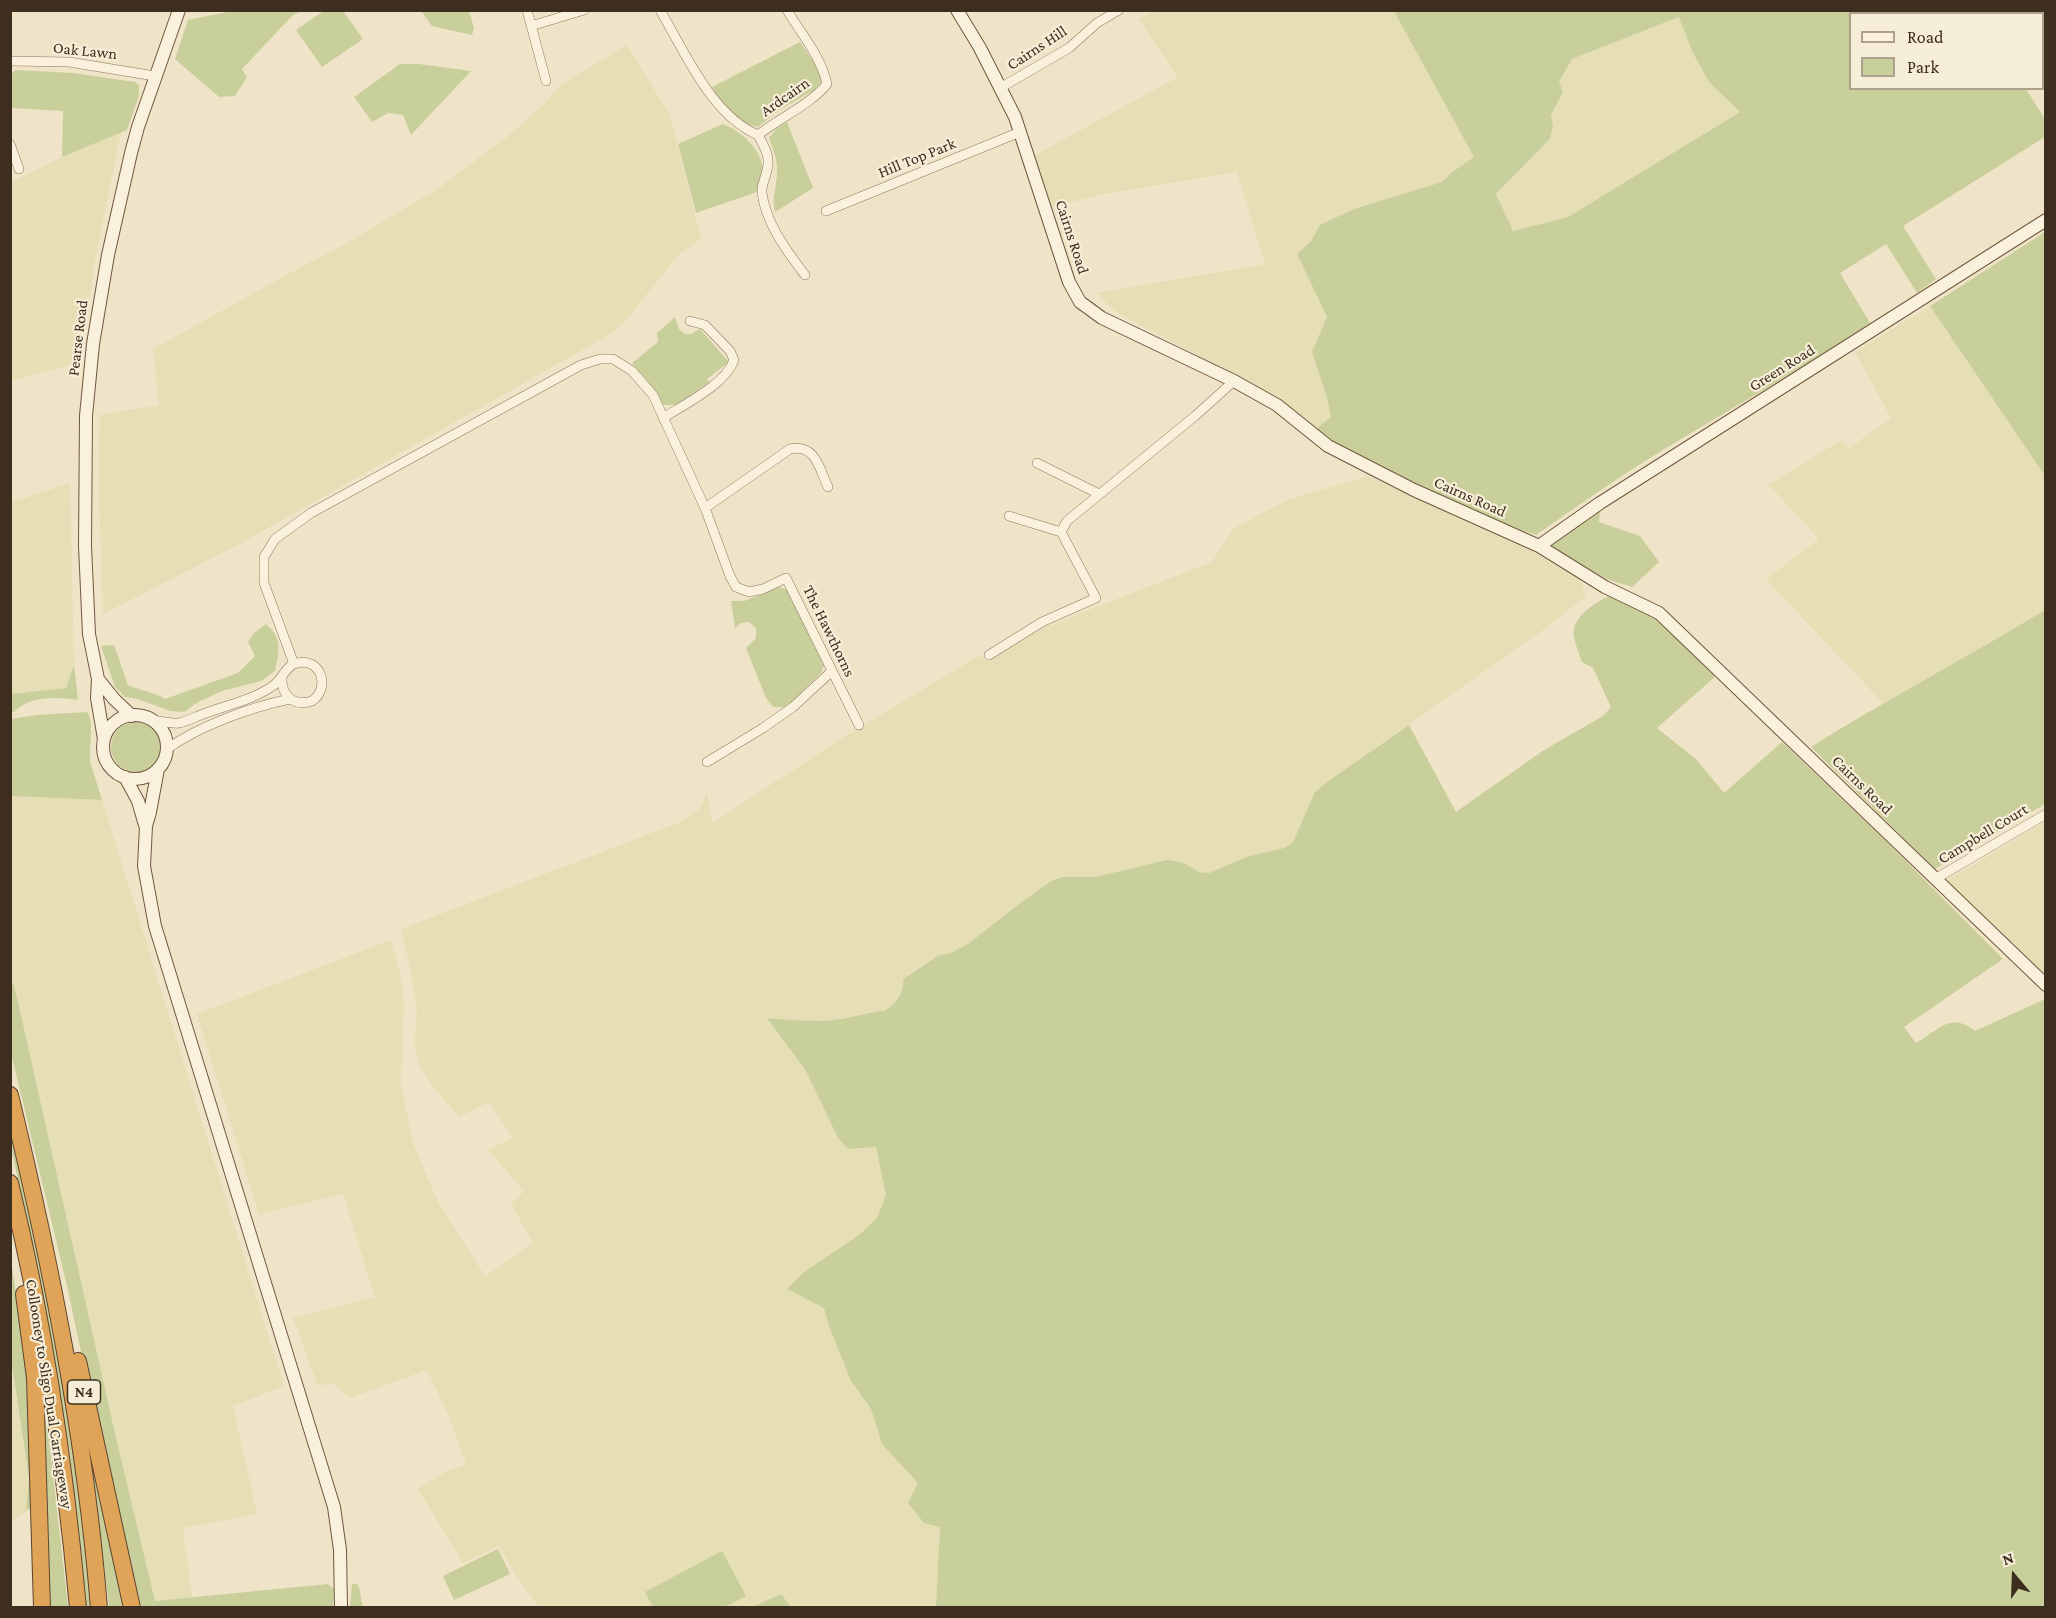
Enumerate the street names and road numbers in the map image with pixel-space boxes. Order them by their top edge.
street label: Cairns Hill [1003,22,1071,74]
street label: Oak Lawn [52,38,118,64]
street label: Ardcairn [757,73,813,121]
street label: Hill Top Park [875,134,959,182]
street label: Cairns Road [1051,197,1093,277]
street label: Pearse Road [64,299,92,377]
street label: Green Road [1746,340,1818,396]
street label: Cairns Road [1431,473,1509,521]
street label: The Hawthorns [799,582,859,680]
street label: Cairns Road [1828,751,1896,819]
street label: Campbell Court [1935,800,2031,868]
street label: Collooney to Sligo Dual Carriageway [21,1278,77,1510]
road number: N4 [68,1380,100,1404]

